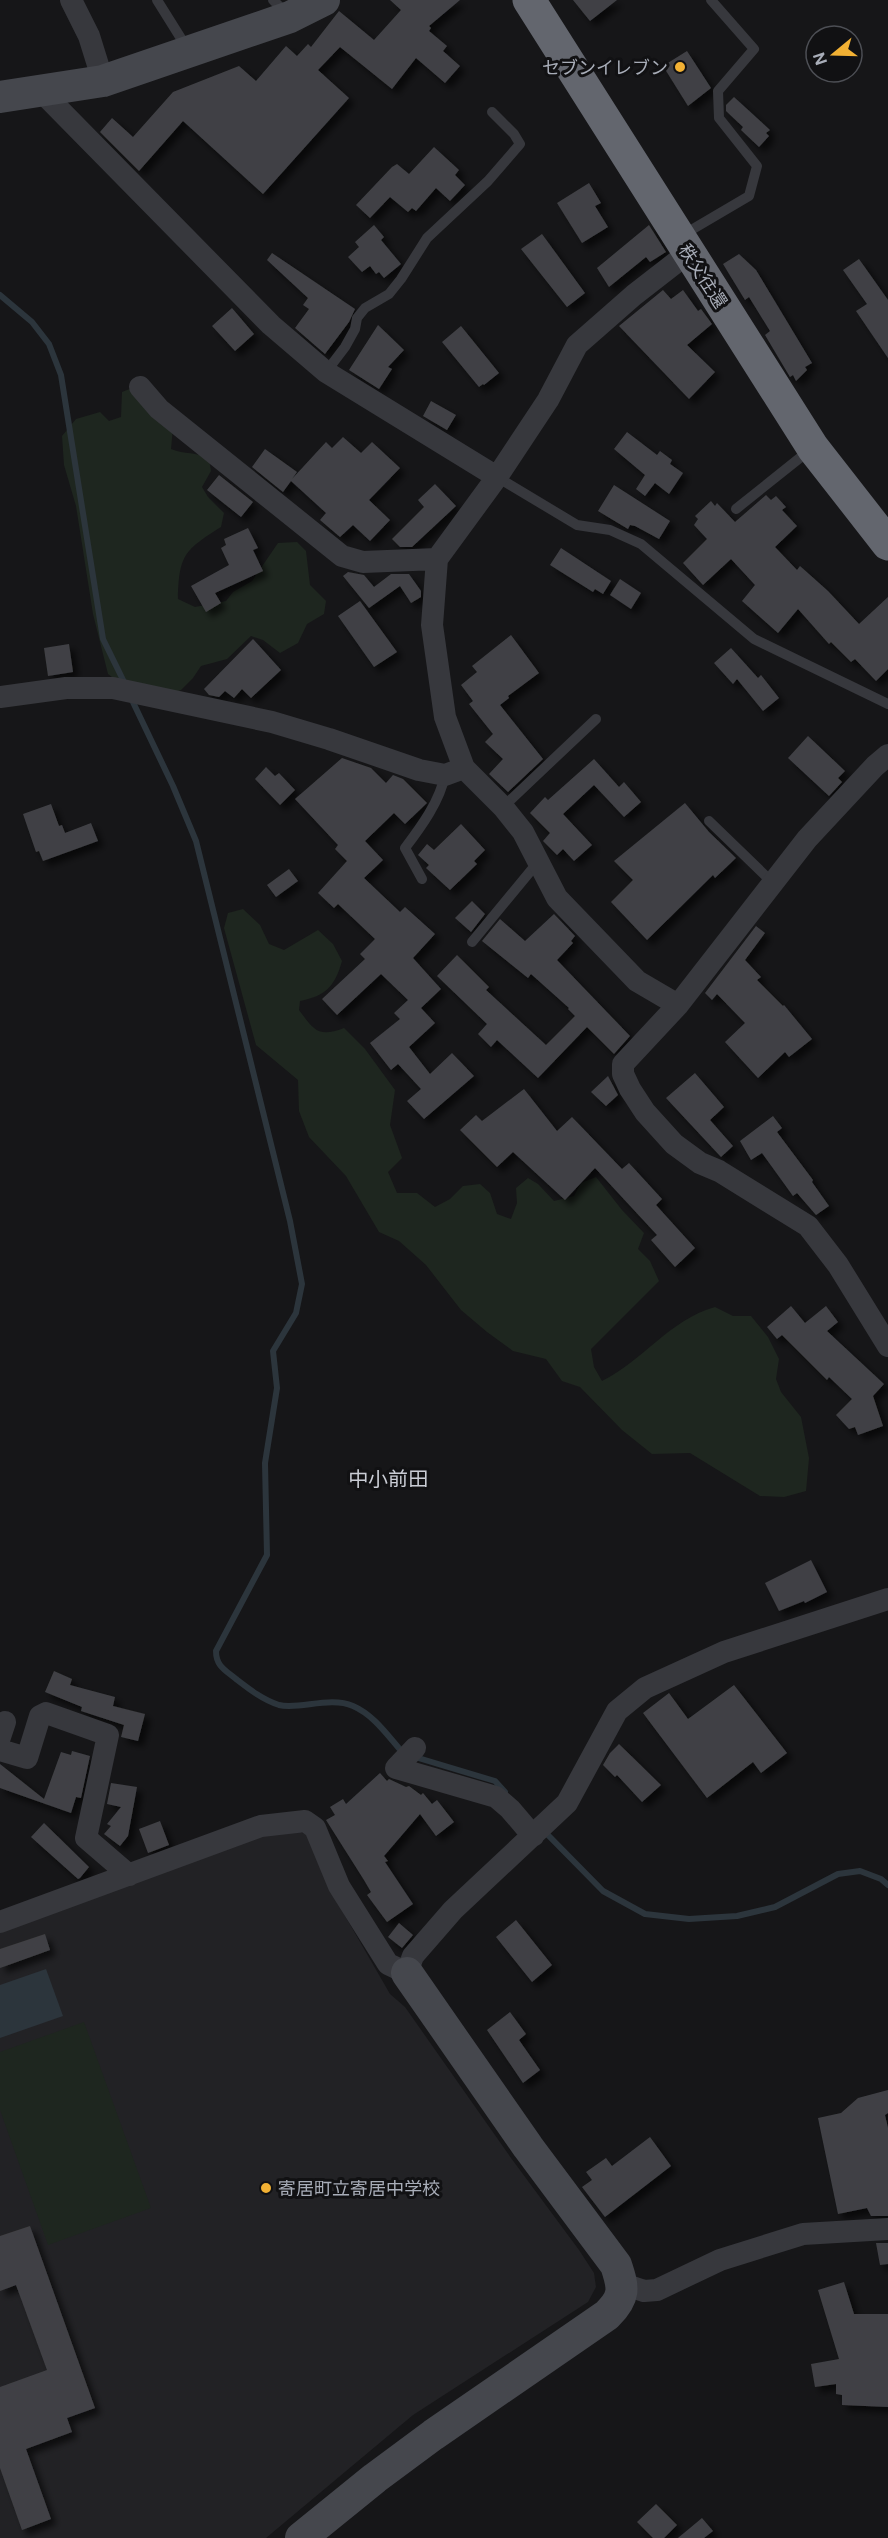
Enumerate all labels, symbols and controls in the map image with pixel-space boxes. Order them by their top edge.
north arrow [804,24,864,84]
text: N [809,50,831,68]
place label: セブンイレブン [542,57,668,78]
marker: セブンイレブン [673,60,687,74]
street label: 秩父往還 [675,240,731,312]
district label: 中小前田 [348,1467,428,1491]
place label: 寄居町立寄居中学校 [278,2178,440,2199]
marker: 寄居町立寄居中学校 [259,2181,273,2195]

